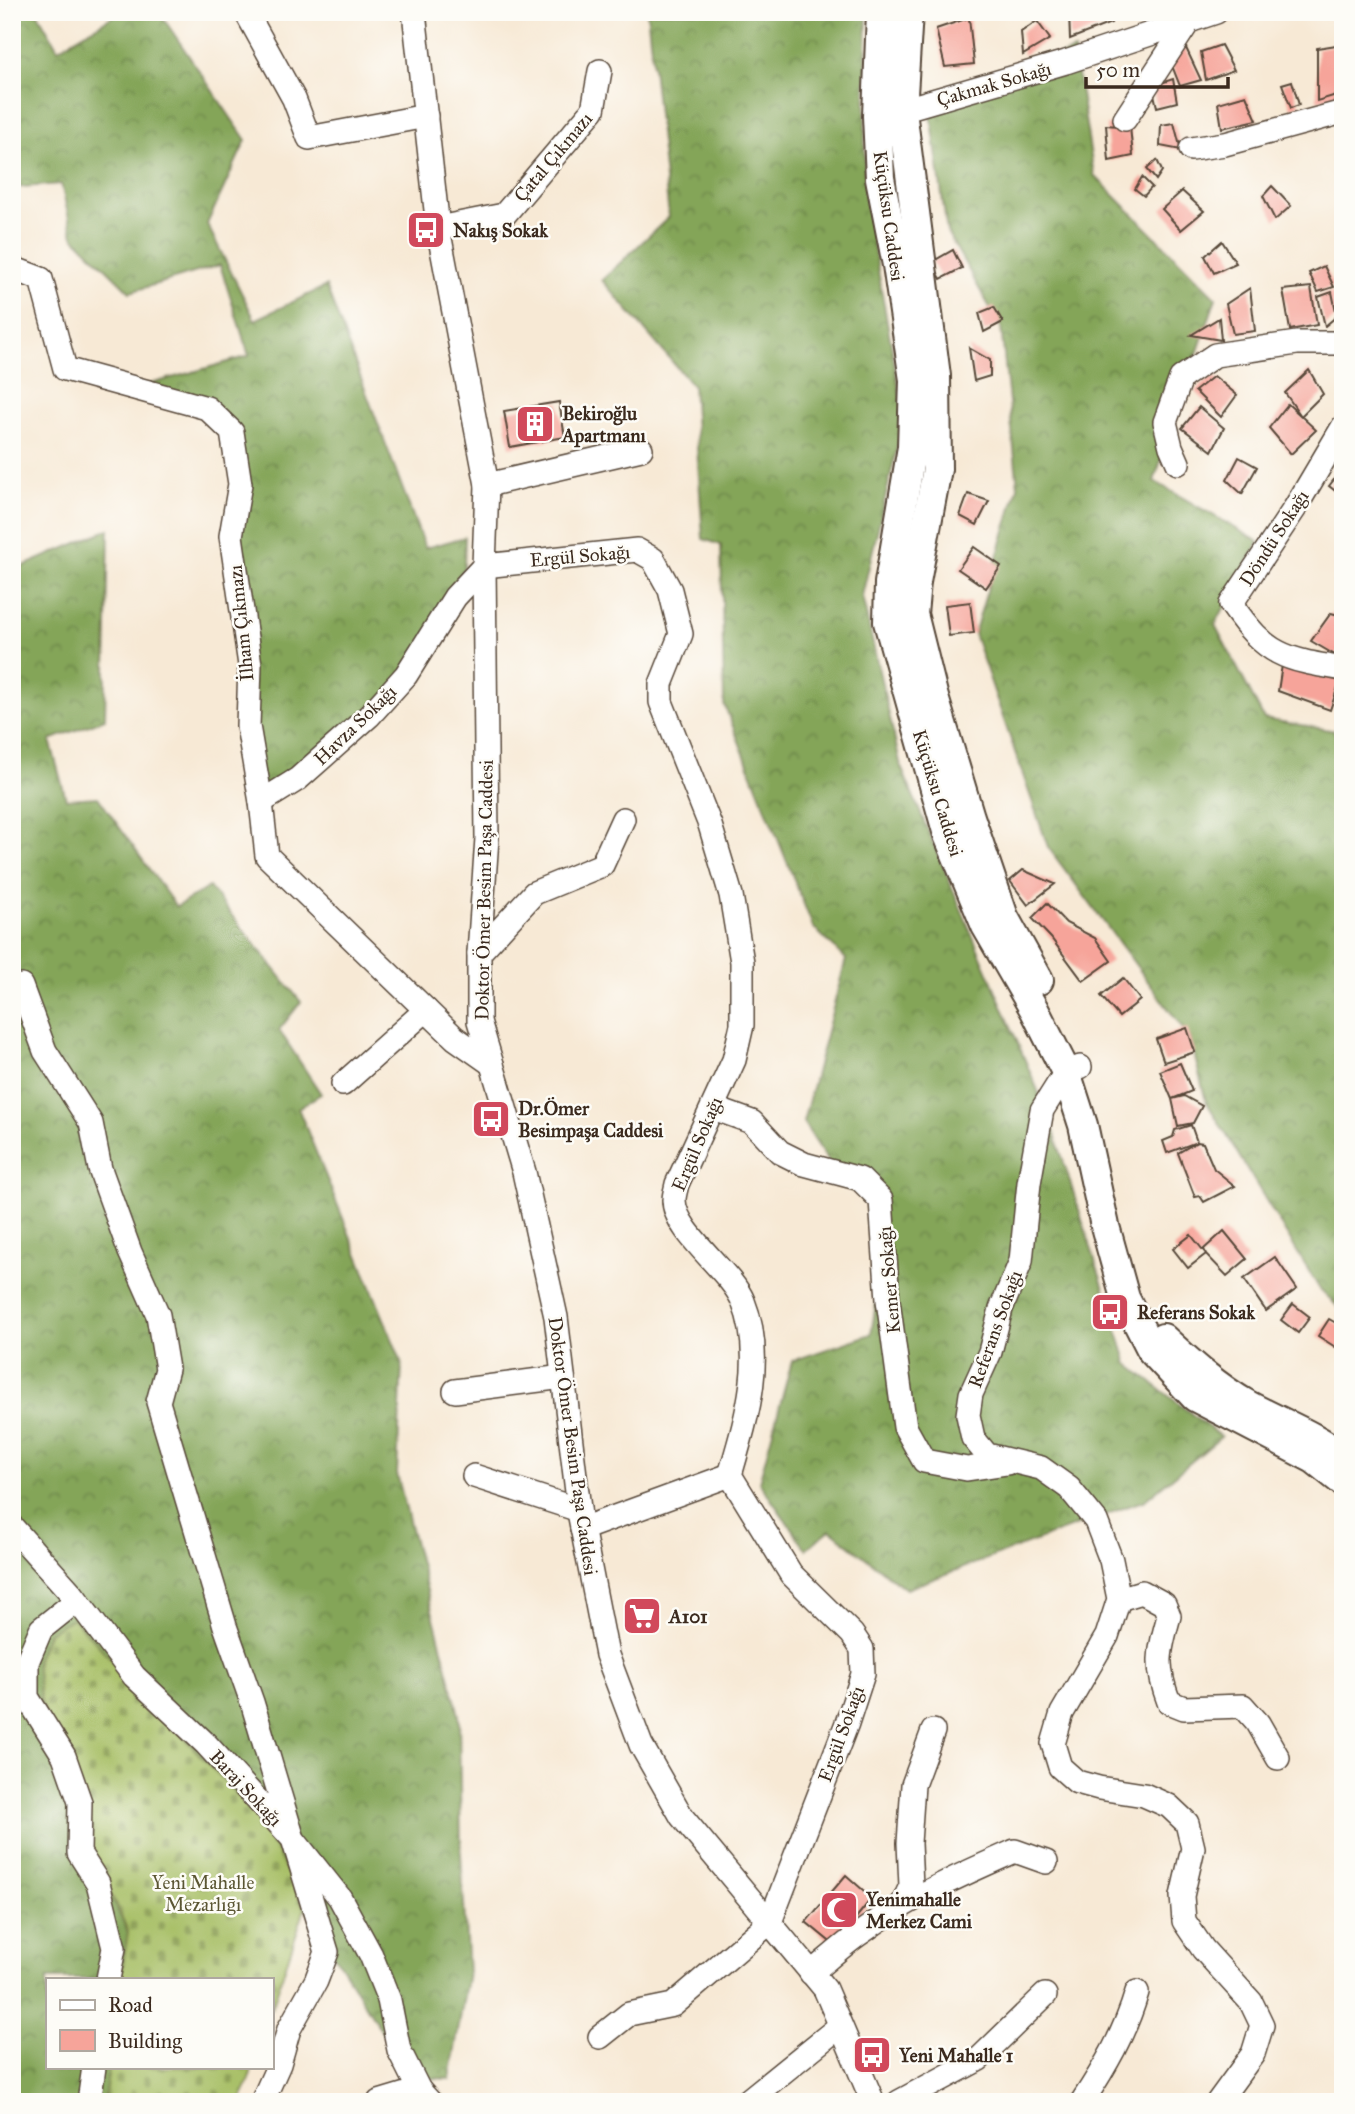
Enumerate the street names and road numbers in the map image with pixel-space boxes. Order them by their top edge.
street label: Çakmak Sokağı [934,57,1054,112]
street label: Çatal Çıkmazı [509,107,597,207]
street label: Küçüksu Caddesi [868,149,910,283]
street label: Döndü Sokağı [1234,486,1314,591]
street label: Ergül Sokağı [529,540,631,573]
street label: İlham Çıkmazı [223,564,259,682]
street label: Havza Sokağı [309,680,402,771]
street label: Küçüksu Caddesi [908,727,968,859]
street label: Doktor Ömer Besim Paşa Caddesi [470,759,498,1021]
street label: Ergül Sokağı [667,1093,728,1195]
street label: Kemer Sokağı [873,1225,906,1335]
street label: Referans Sokağı [963,1267,1028,1391]
street label: Doktor Ömer Besim Paşa Caddesi [543,1315,603,1577]
street label: Ergül Sokağı [813,1683,870,1786]
street label: Baraj Sokağı [204,1745,287,1832]

